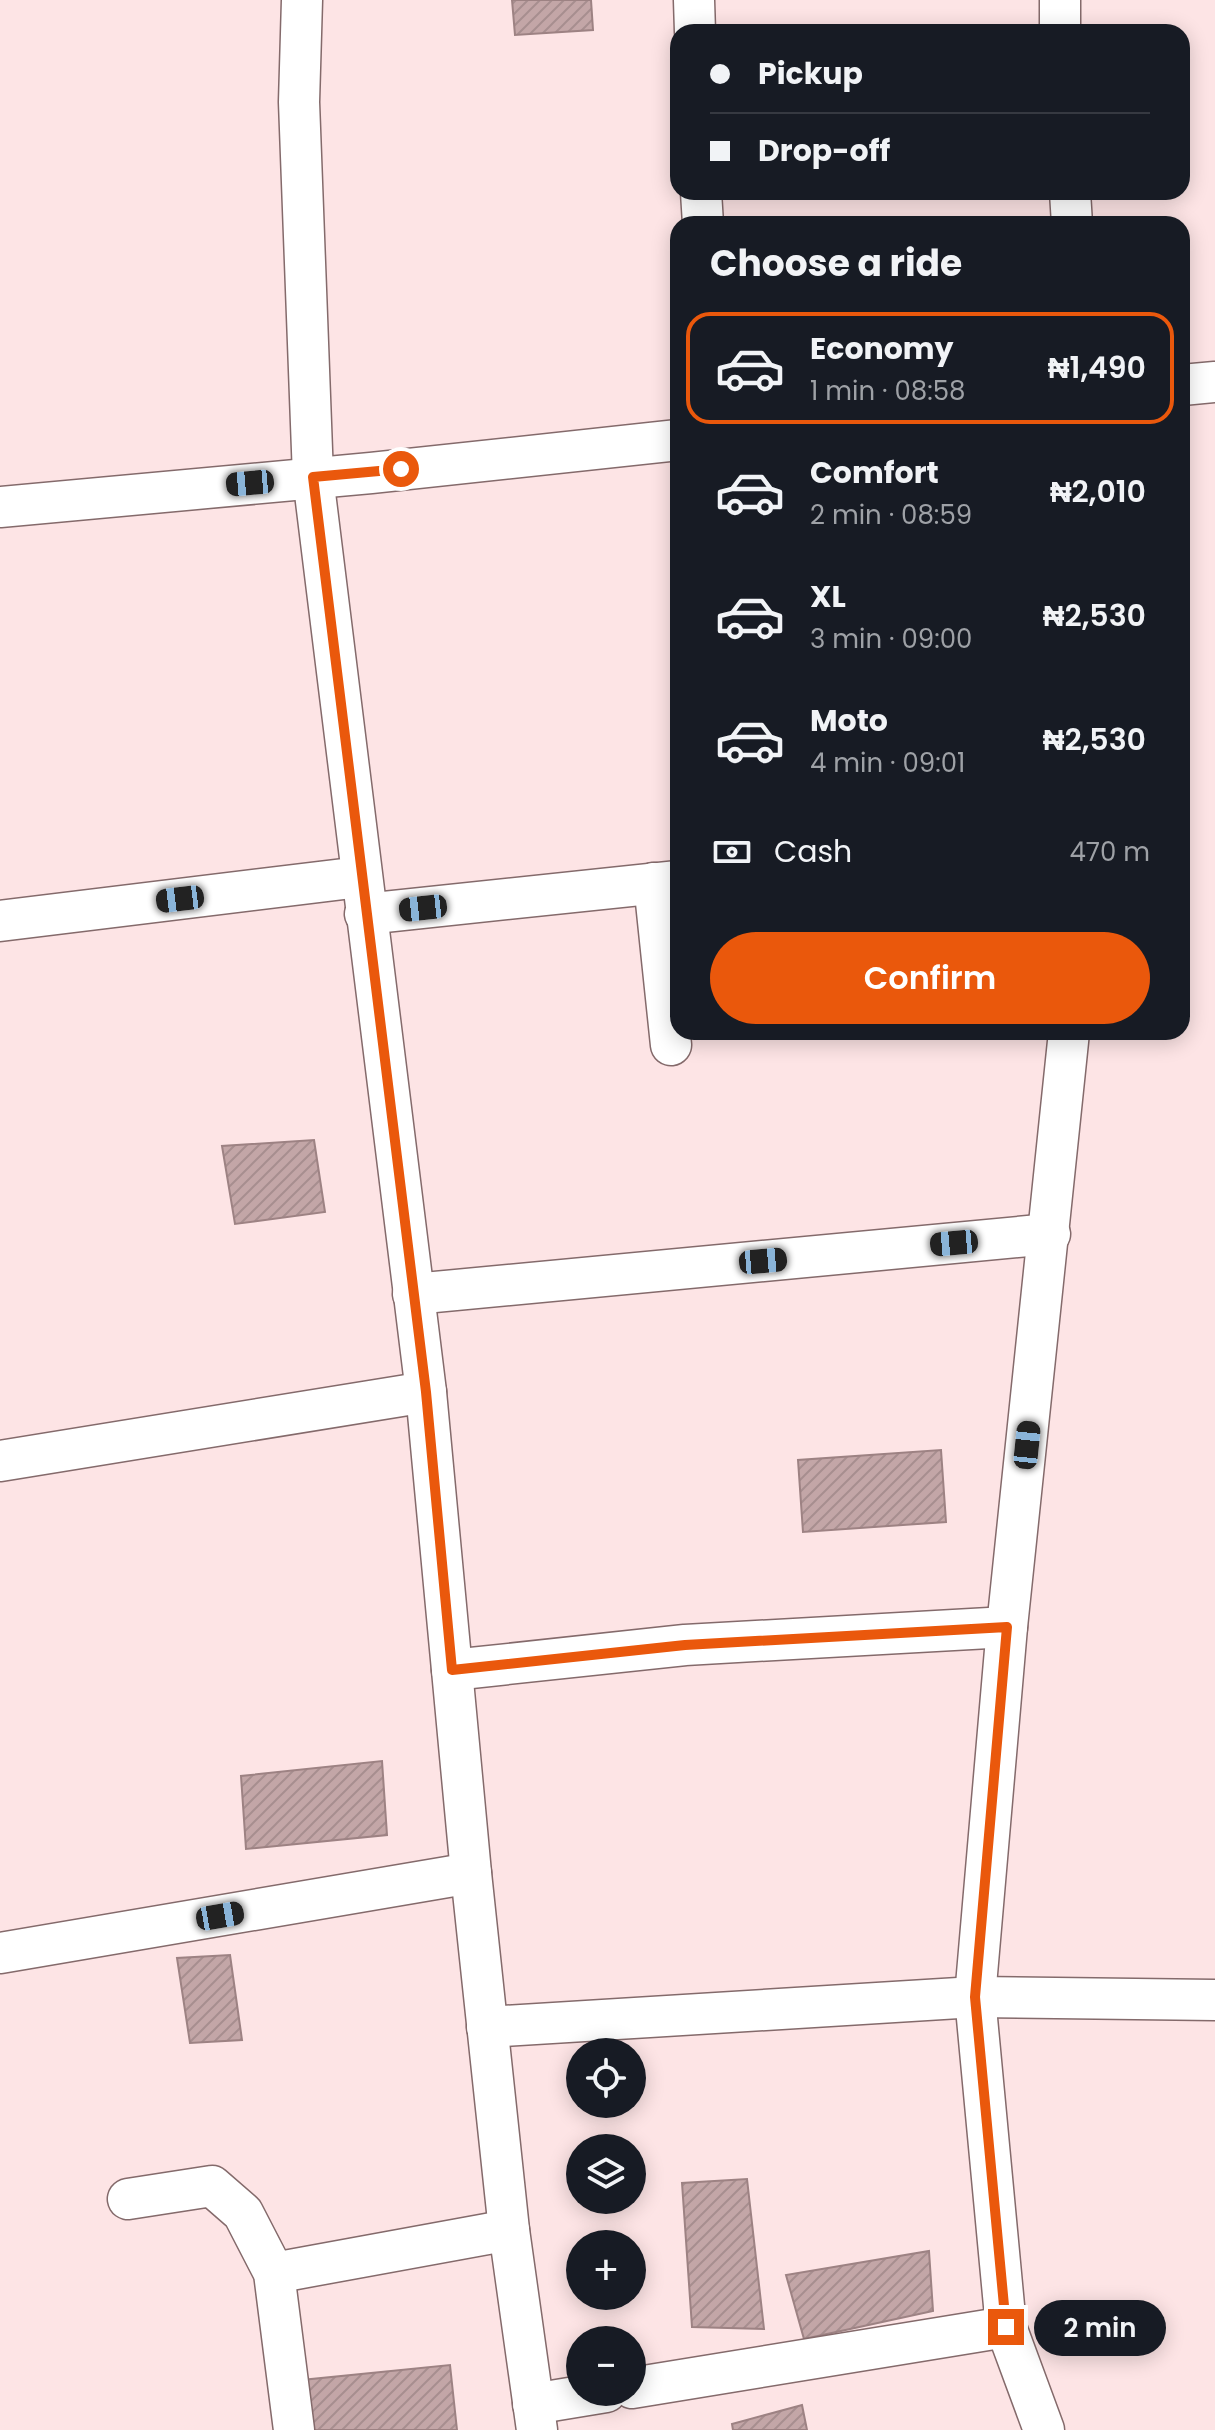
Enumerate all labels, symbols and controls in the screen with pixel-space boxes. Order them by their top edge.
text: Pickup [758,52,863,95]
text: Drop-off [758,129,890,172]
text: Choose a ride [710,238,962,289]
text: Economy [810,327,954,370]
icon: car [714,332,786,404]
text: ₦1,490 [1048,346,1146,389]
text: 1 min · 08:58 [810,373,965,409]
route start [383,451,419,487]
text: Comfort [810,451,939,494]
icon: car [714,456,786,528]
car [225,469,275,497]
text: ₦2,010 [1050,470,1146,513]
text: 2 min · 08:59 [810,497,972,533]
text: XL [810,575,846,618]
icon: car [714,580,786,652]
text: ₦2,530 [1043,594,1146,637]
text: 3 min · 09:00 [810,621,972,657]
text: Moto [810,699,888,742]
icon: car [714,704,786,776]
text: ₦2,530 [1043,718,1146,761]
text: 4 min · 09:01 [810,745,965,781]
icon: cash [710,830,754,874]
text: Cash [774,830,852,873]
text: 470 m [1069,834,1150,870]
car [155,884,205,914]
car [398,894,448,922]
button: Confirm [710,932,1150,1024]
car [929,1229,979,1257]
car [738,1247,788,1275]
car [1013,1420,1041,1470]
car [194,1900,246,1932]
map controls [566,2038,646,2406]
button: locate [566,2038,646,2118]
button: layers [566,2134,646,2214]
button: + [566,2230,646,2310]
callout: 2 min [1034,2299,1166,2355]
route end [988,2309,1024,2345]
text: 2 min [1064,2310,1136,2346]
button: − [566,2326,646,2406]

